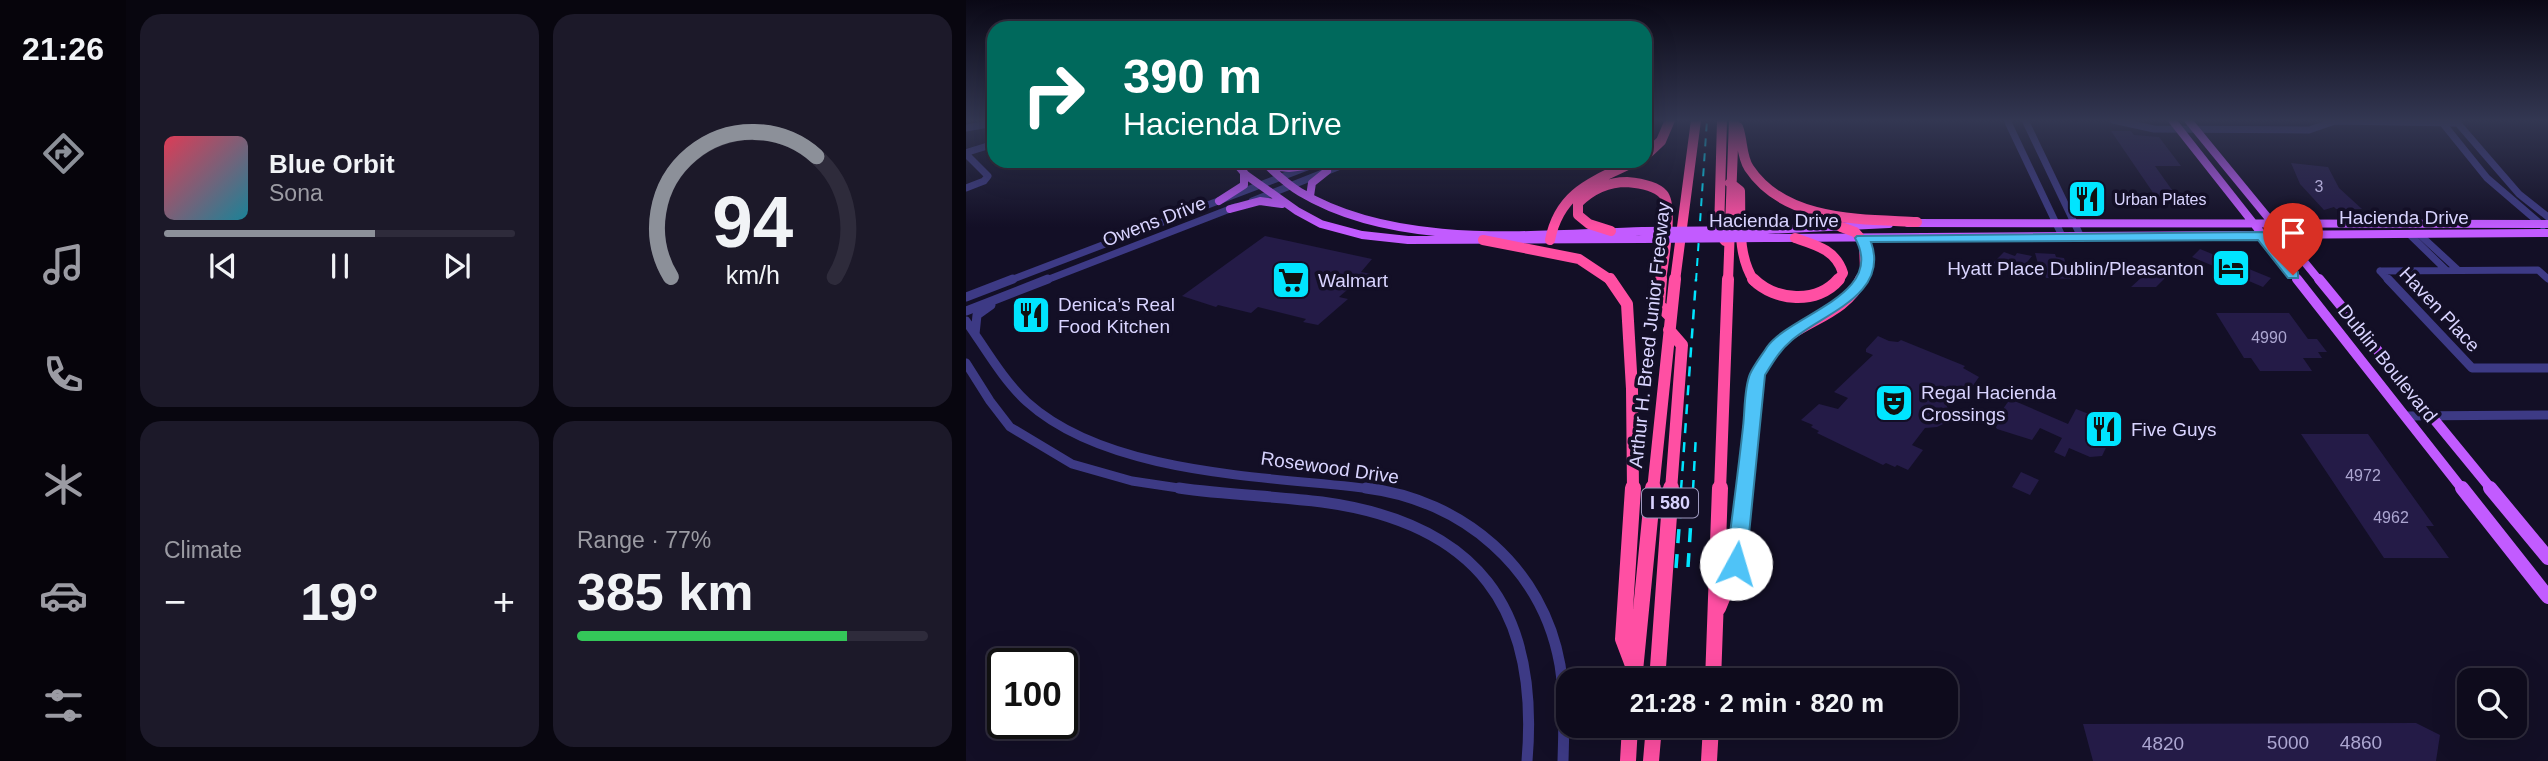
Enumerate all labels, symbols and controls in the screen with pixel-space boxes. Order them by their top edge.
text: 21:26 [22,31,104,67]
icon: right [1008,49,1099,140]
text: 390 m [1123,49,1262,103]
text: Hacienda Drive [1123,106,1342,142]
icon: directions [39,129,88,178]
text: Blue Orbit [269,149,395,179]
restaurant icon: Urban Plates [2066,178,2108,220]
house number: 3 [2315,178,2324,195]
text: Sona [269,180,323,206]
text: 94 [712,181,793,262]
place label: Urban Plates [2114,191,2207,208]
street label: Owens Drive [1100,192,1209,251]
street label: Arthur H. Breed Junior Freeway [1625,201,1674,469]
pin [2263,203,2323,275]
street label: Hacienda Drive [2339,207,2469,228]
street label: Hacienda Drive [1709,210,1839,231]
icon: arrive [2274,214,2312,252]
icon: music [39,240,88,289]
icon: previous [204,247,242,285]
icon: pause [321,247,359,285]
icon: next [438,247,476,285]
hotel icon: Hyatt Place Dublin/Pleasanton [2210,247,2252,289]
place label: Hyatt Place Dublin/Pleasanton [1947,258,2204,279]
supermarket icon: Walmart [1270,259,1312,301]
text: km/h [725,261,780,289]
street label: Haven Place [2395,263,2484,356]
place label: Walmart [1318,270,1389,291]
restaurant icon: Denica’s Real Food Kitchen [1010,294,1052,336]
place label: Denica’s Real Food Kitchen [1058,294,1175,337]
street label: Dublin Boulevard [2334,300,2441,426]
house number: 4990 [2251,329,2287,346]
icon: phone [39,350,88,399]
theatre icon: Regal Hacienda Crossings [1873,382,1915,424]
place label: Regal Hacienda Crossings [1921,382,2057,425]
restaurant icon: Five Guys [2083,408,2125,450]
place label: Five Guys [2131,419,2217,440]
street label: Rosewood Drive [1259,447,1400,488]
icon: climate [39,460,88,509]
house number: 4972 [2345,467,2381,484]
road number: I 580 [1642,489,1698,518]
house number: 4962 [2373,509,2409,526]
text: Range · 77% [577,527,711,553]
position arrow [1699,527,1773,601]
text: Climate [164,537,242,563]
text: 385 km [577,563,753,621]
icon: car [39,571,88,620]
text: 19° [300,573,379,631]
text: − [164,581,186,623]
text: + [493,581,515,623]
speed limit sign: 100 [987,648,1078,739]
map controls [2457,668,2527,738]
button: search [2457,668,2527,738]
icon: filters [39,681,88,730]
text: 21:28 · 2 min · 820 m [1630,688,1884,718]
house number: 5000 [2267,732,2309,753]
house number: 4860 [2340,732,2382,753]
house number: 4820 [2142,733,2184,754]

